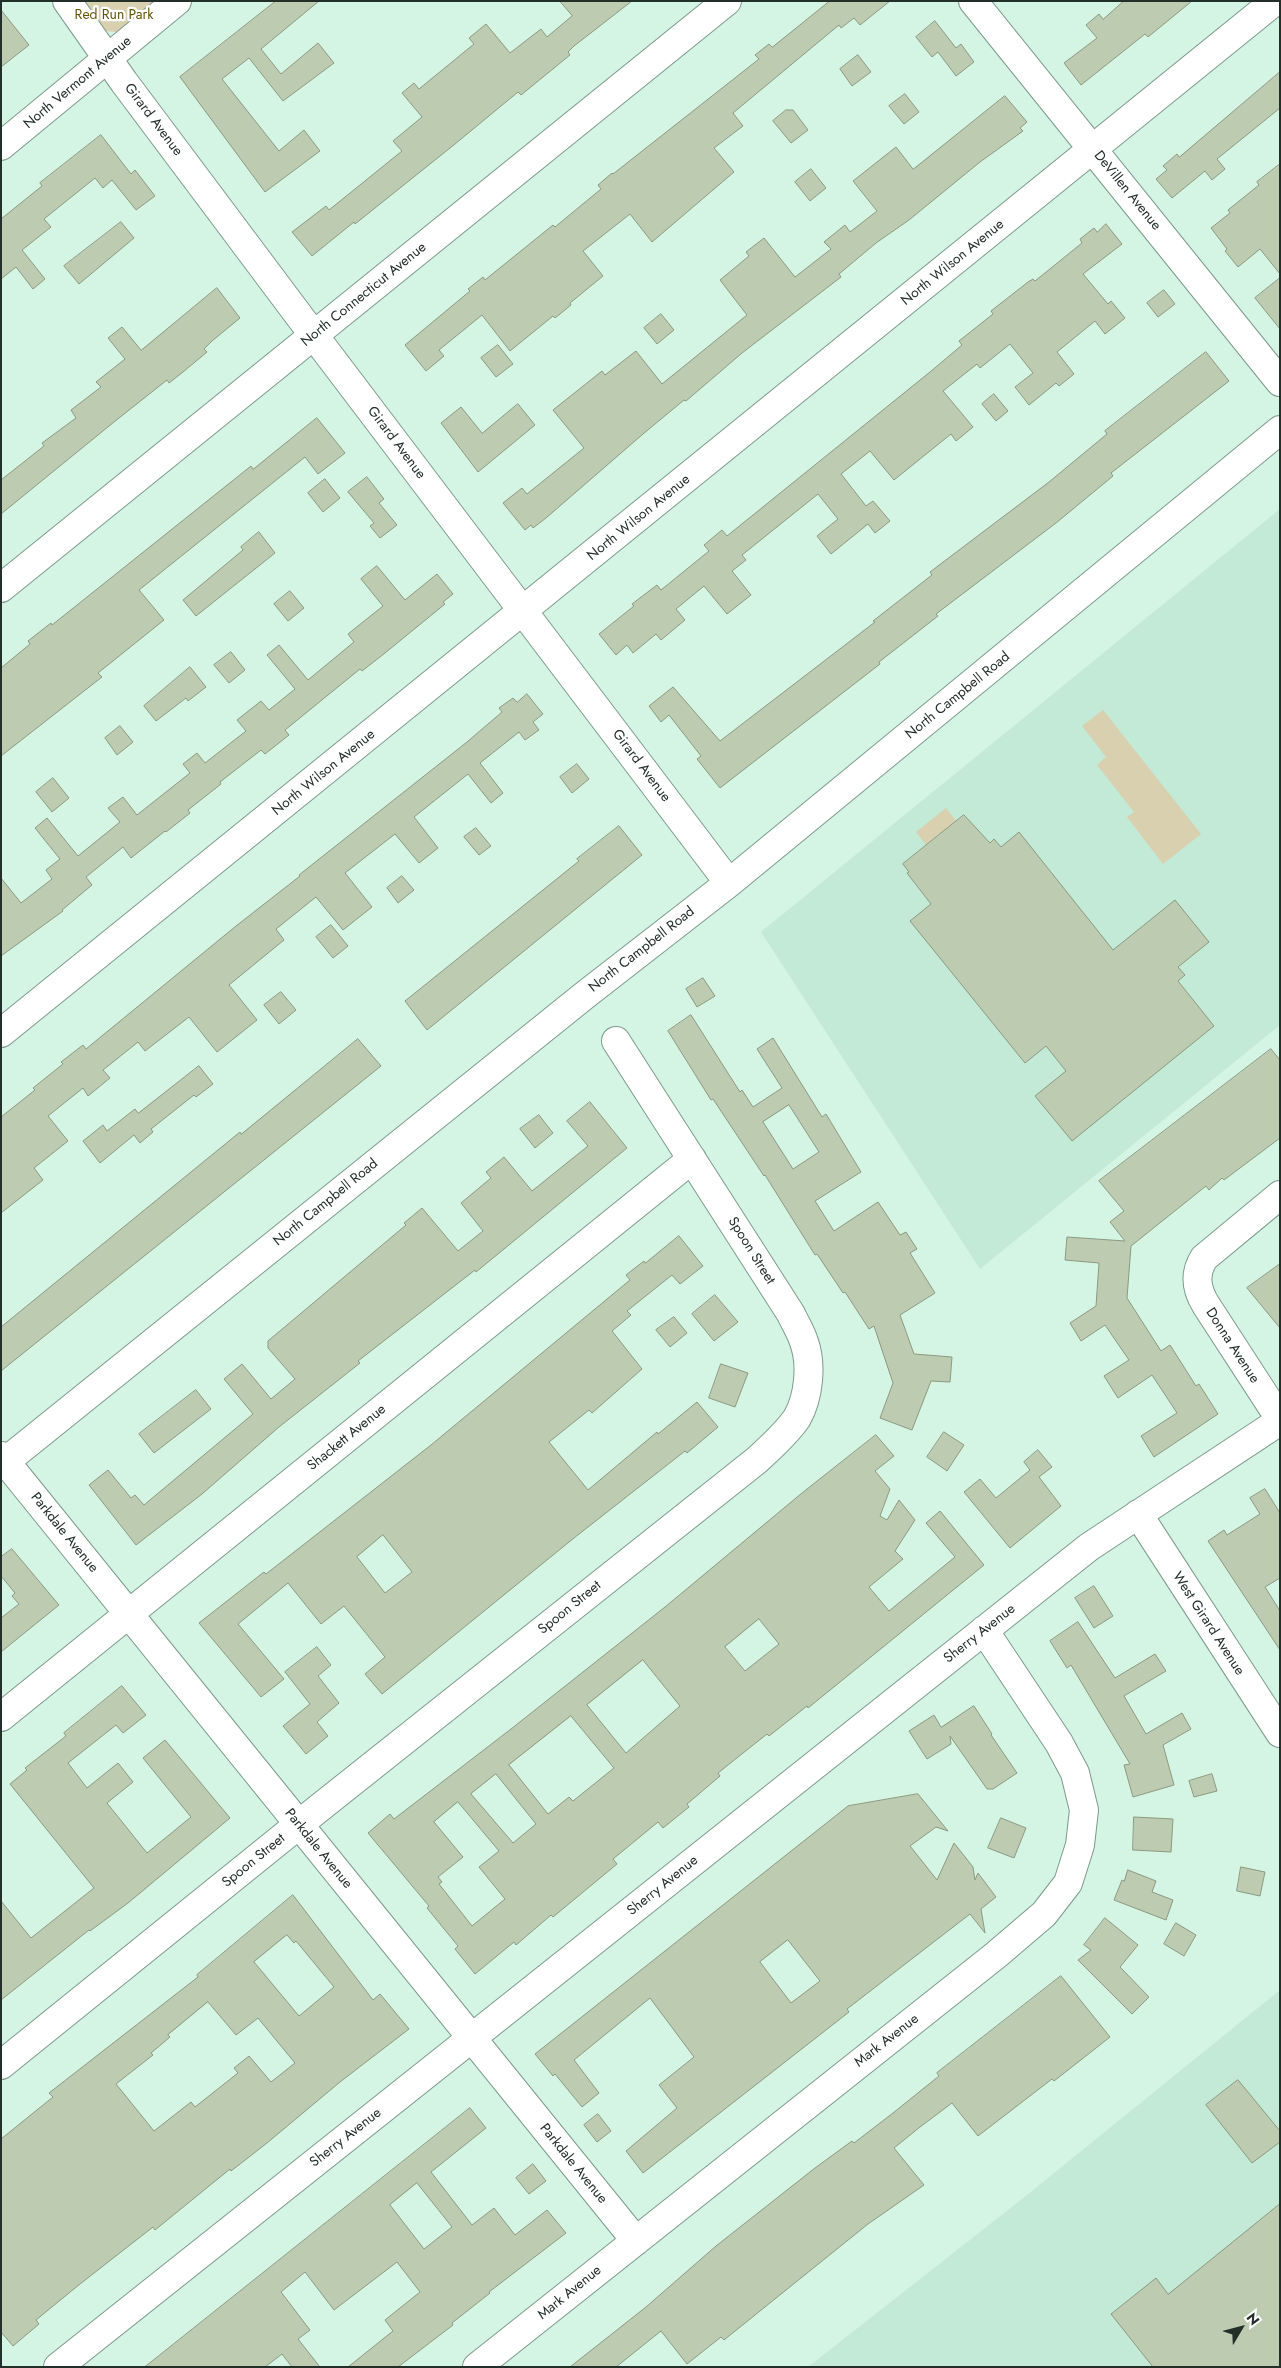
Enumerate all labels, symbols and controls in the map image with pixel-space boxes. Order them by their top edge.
park label: Red Run Park [75,8,153,24]
street label: North Vermont Avenue [21,33,135,133]
street label: Girard Avenue [120,80,186,160]
street label: DeVillen Avenue [1090,148,1164,234]
street label: North Wilson Avenue [898,216,1008,310]
street label: North Connecticut Avenue [298,239,430,351]
street label: Girard Avenue [363,403,429,483]
street label: North Wilson Avenue [584,471,694,565]
street label: North Campbell Road [902,649,1014,743]
street label: North Wilson Avenue [269,726,379,820]
street label: Girard Avenue [608,726,674,806]
street label: North Campbell Road [586,904,698,996]
street label: North Campbell Road [270,1156,382,1250]
street label: Spoon Street [724,1214,778,1288]
street label: Donna Avenue [1201,1305,1263,1387]
street label: Shackett Avenue [304,1401,390,1475]
street label: Parkdale Avenue [27,1490,101,1576]
street label: West Girard Avenue [1168,1569,1248,1679]
street label: Spoon Street [535,1578,605,1638]
street label: Sherry Avenue [941,1601,1019,1667]
street label: Parkdale Avenue [281,1806,355,1892]
street label: Spoon Street [219,1831,289,1891]
street label: Sherry Avenue [624,1852,702,1920]
street label: Mark Avenue [852,2011,922,2071]
street label: Sherry Avenue [307,2105,385,2171]
street label: Parkdale Avenue [536,2121,610,2207]
street label: Mark Avenue [535,2262,605,2324]
north arrow [1216,2303,1266,2353]
text: N [1242,2309,1264,2329]

